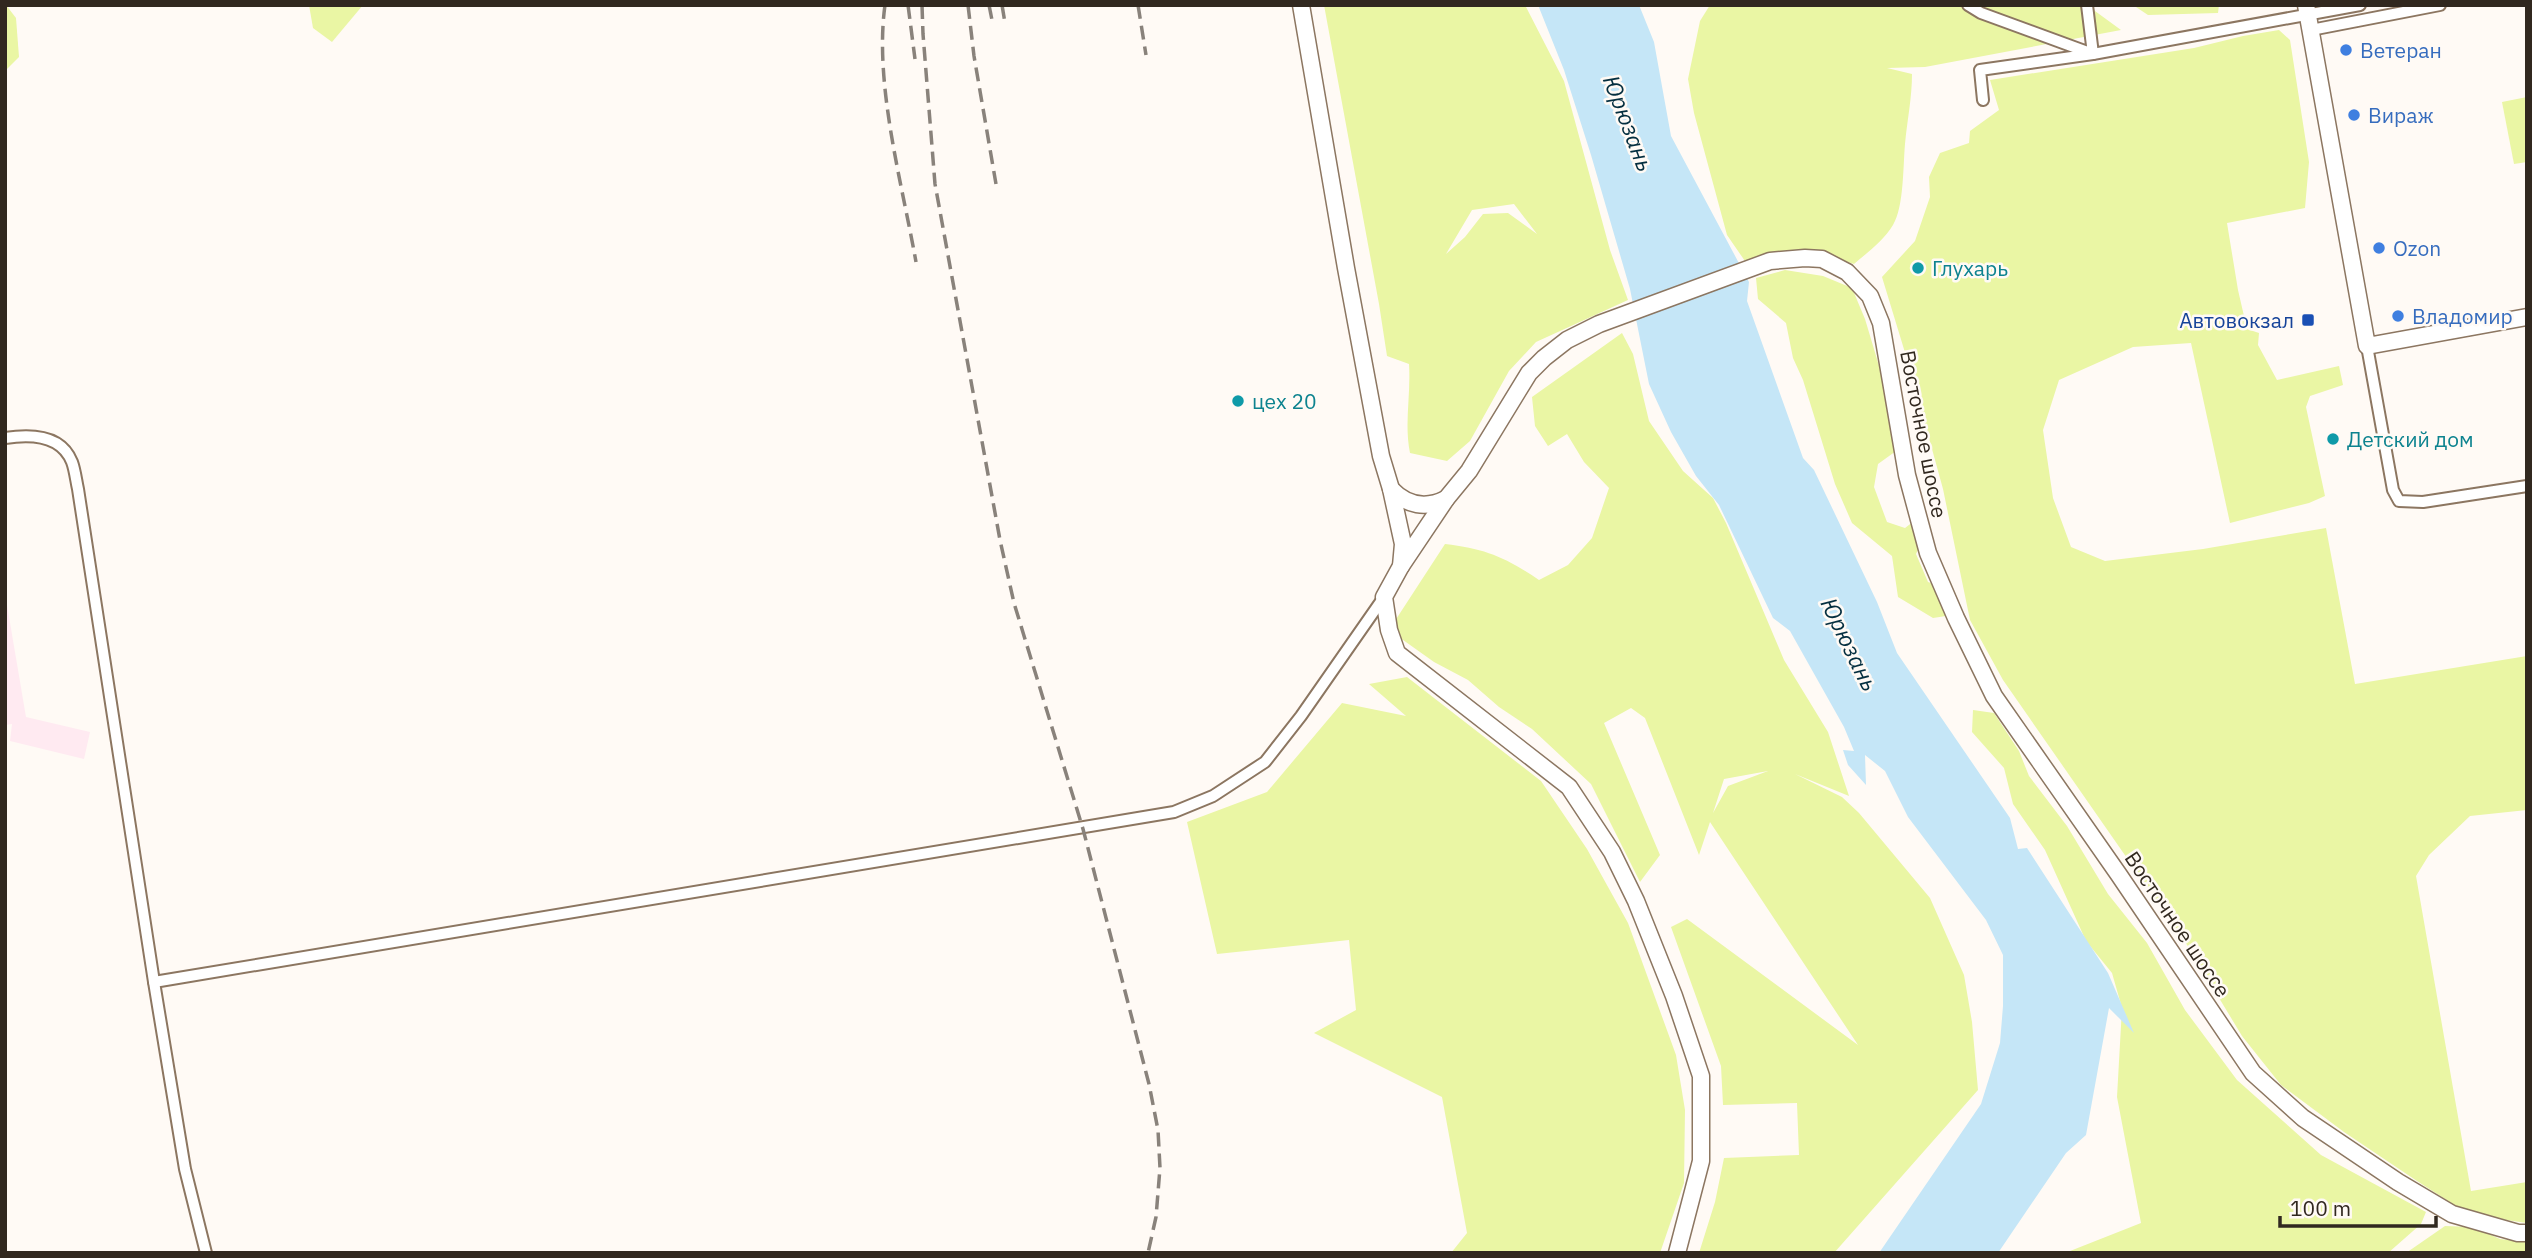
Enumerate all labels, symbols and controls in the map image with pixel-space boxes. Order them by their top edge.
place label: Ветеран [2360,36,2442,64]
marker: Ветеран [2338,42,2354,58]
water label: Юрюзань [1597,71,1661,175]
place label: Вираж [2368,101,2434,129]
marker: Вираж [2346,107,2362,123]
place label: Ozon [2393,234,2441,262]
marker: Ozon [2371,240,2387,256]
place label: Глухарь [1932,254,2008,282]
marker: Глухарь [1910,260,1926,276]
place label: Владомир [2412,302,2513,330]
place label: Автовокзал [2179,306,2294,334]
marker: Владомир [2390,308,2406,324]
marker: Автовокзал [2300,312,2316,328]
street label: Восточное шоссе [1894,348,1954,520]
place label: цех 20 [1252,387,1317,415]
marker: цех 20 [1230,393,1246,409]
place label: Детский дом [2347,425,2474,453]
marker: Детский дом [2325,431,2341,447]
water label: Юрюзань [1814,592,1886,696]
street label: Восточное шоссе [2119,846,2237,1002]
scale bar [2280,1184,2436,1228]
text: 100 m [2290,1194,2351,1222]

